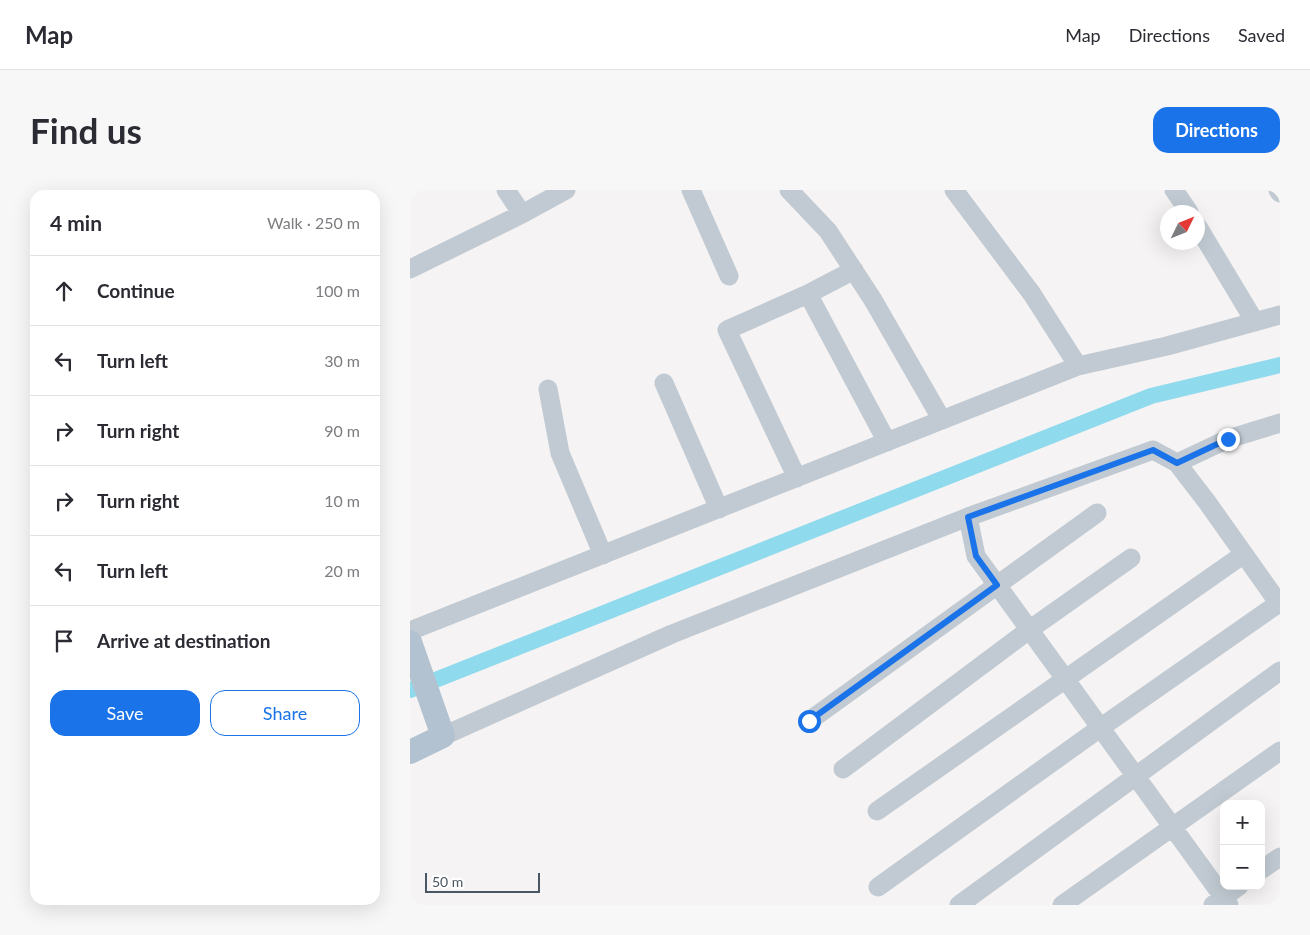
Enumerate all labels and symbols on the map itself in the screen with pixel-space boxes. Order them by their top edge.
north arrow [1160,205,1205,250]
route end [1217,428,1240,451]
route start [798,710,821,733]
scale bar [425,870,540,893]

